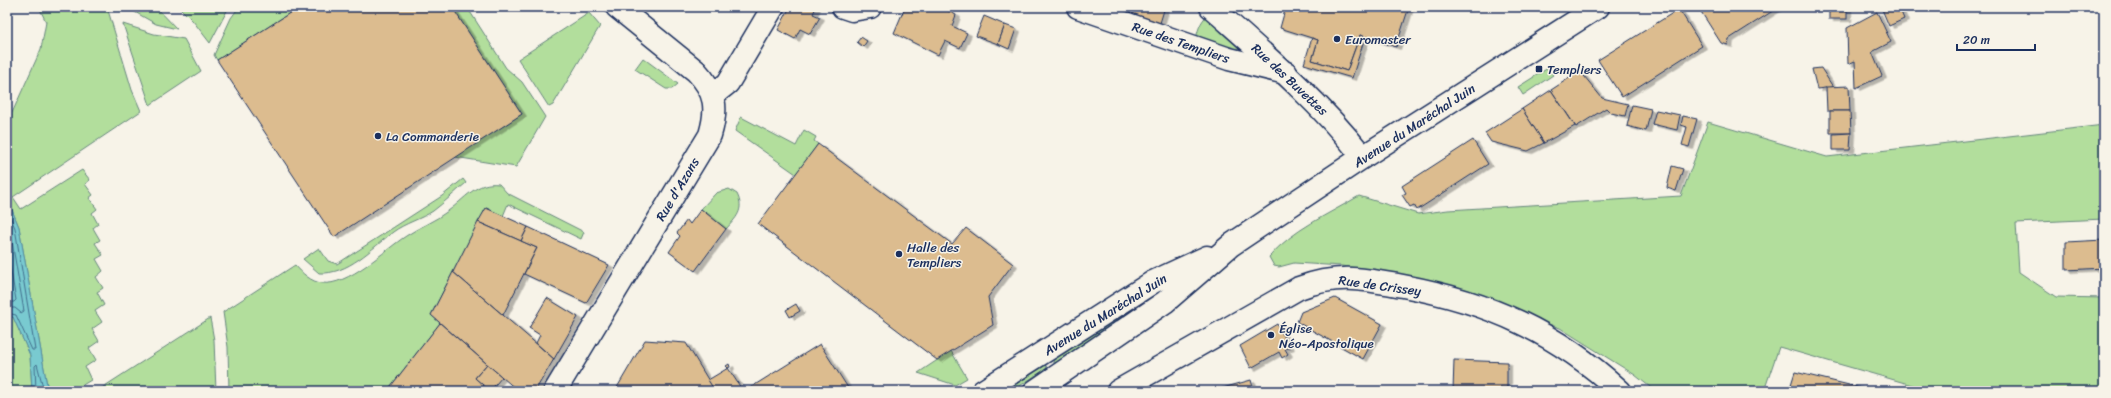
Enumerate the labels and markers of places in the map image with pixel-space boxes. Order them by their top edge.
place label: Euromaster [1345,28,1411,51]
marker: Euromaster [1332,34,1342,44]
place label: Templiers [1547,58,1601,81]
marker: Templiers [1534,64,1544,74]
place label: La Commanderie [386,125,479,148]
marker: La Commanderie [373,131,383,141]
place label: Halle des Templiers [907,236,961,274]
marker: Halle des Templiers [894,249,904,259]
place label: Église Néo-Apostolique [1279,317,1374,355]
marker: Église Néo-Apostolique [1266,330,1276,340]

